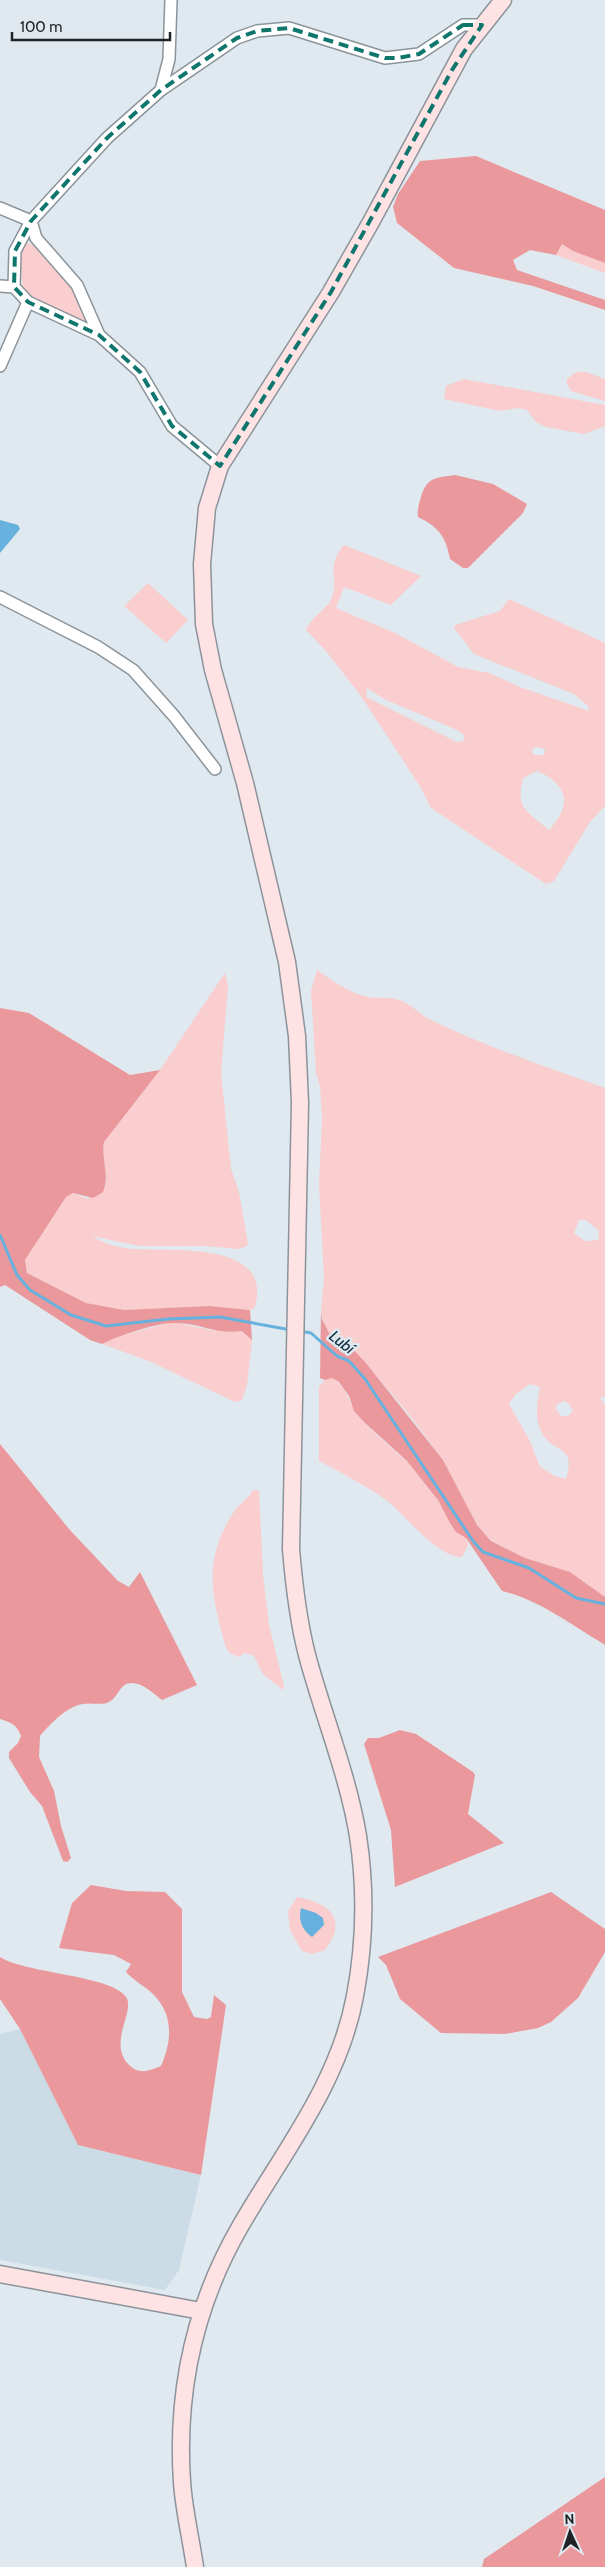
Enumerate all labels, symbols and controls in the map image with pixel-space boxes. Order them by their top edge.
scale bar [12,10,170,42]
text: 100 m [20,18,62,36]
water label: Lubí [326,1326,360,1359]
north arrow [545,2507,595,2557]
text: N [564,2510,575,2528]

